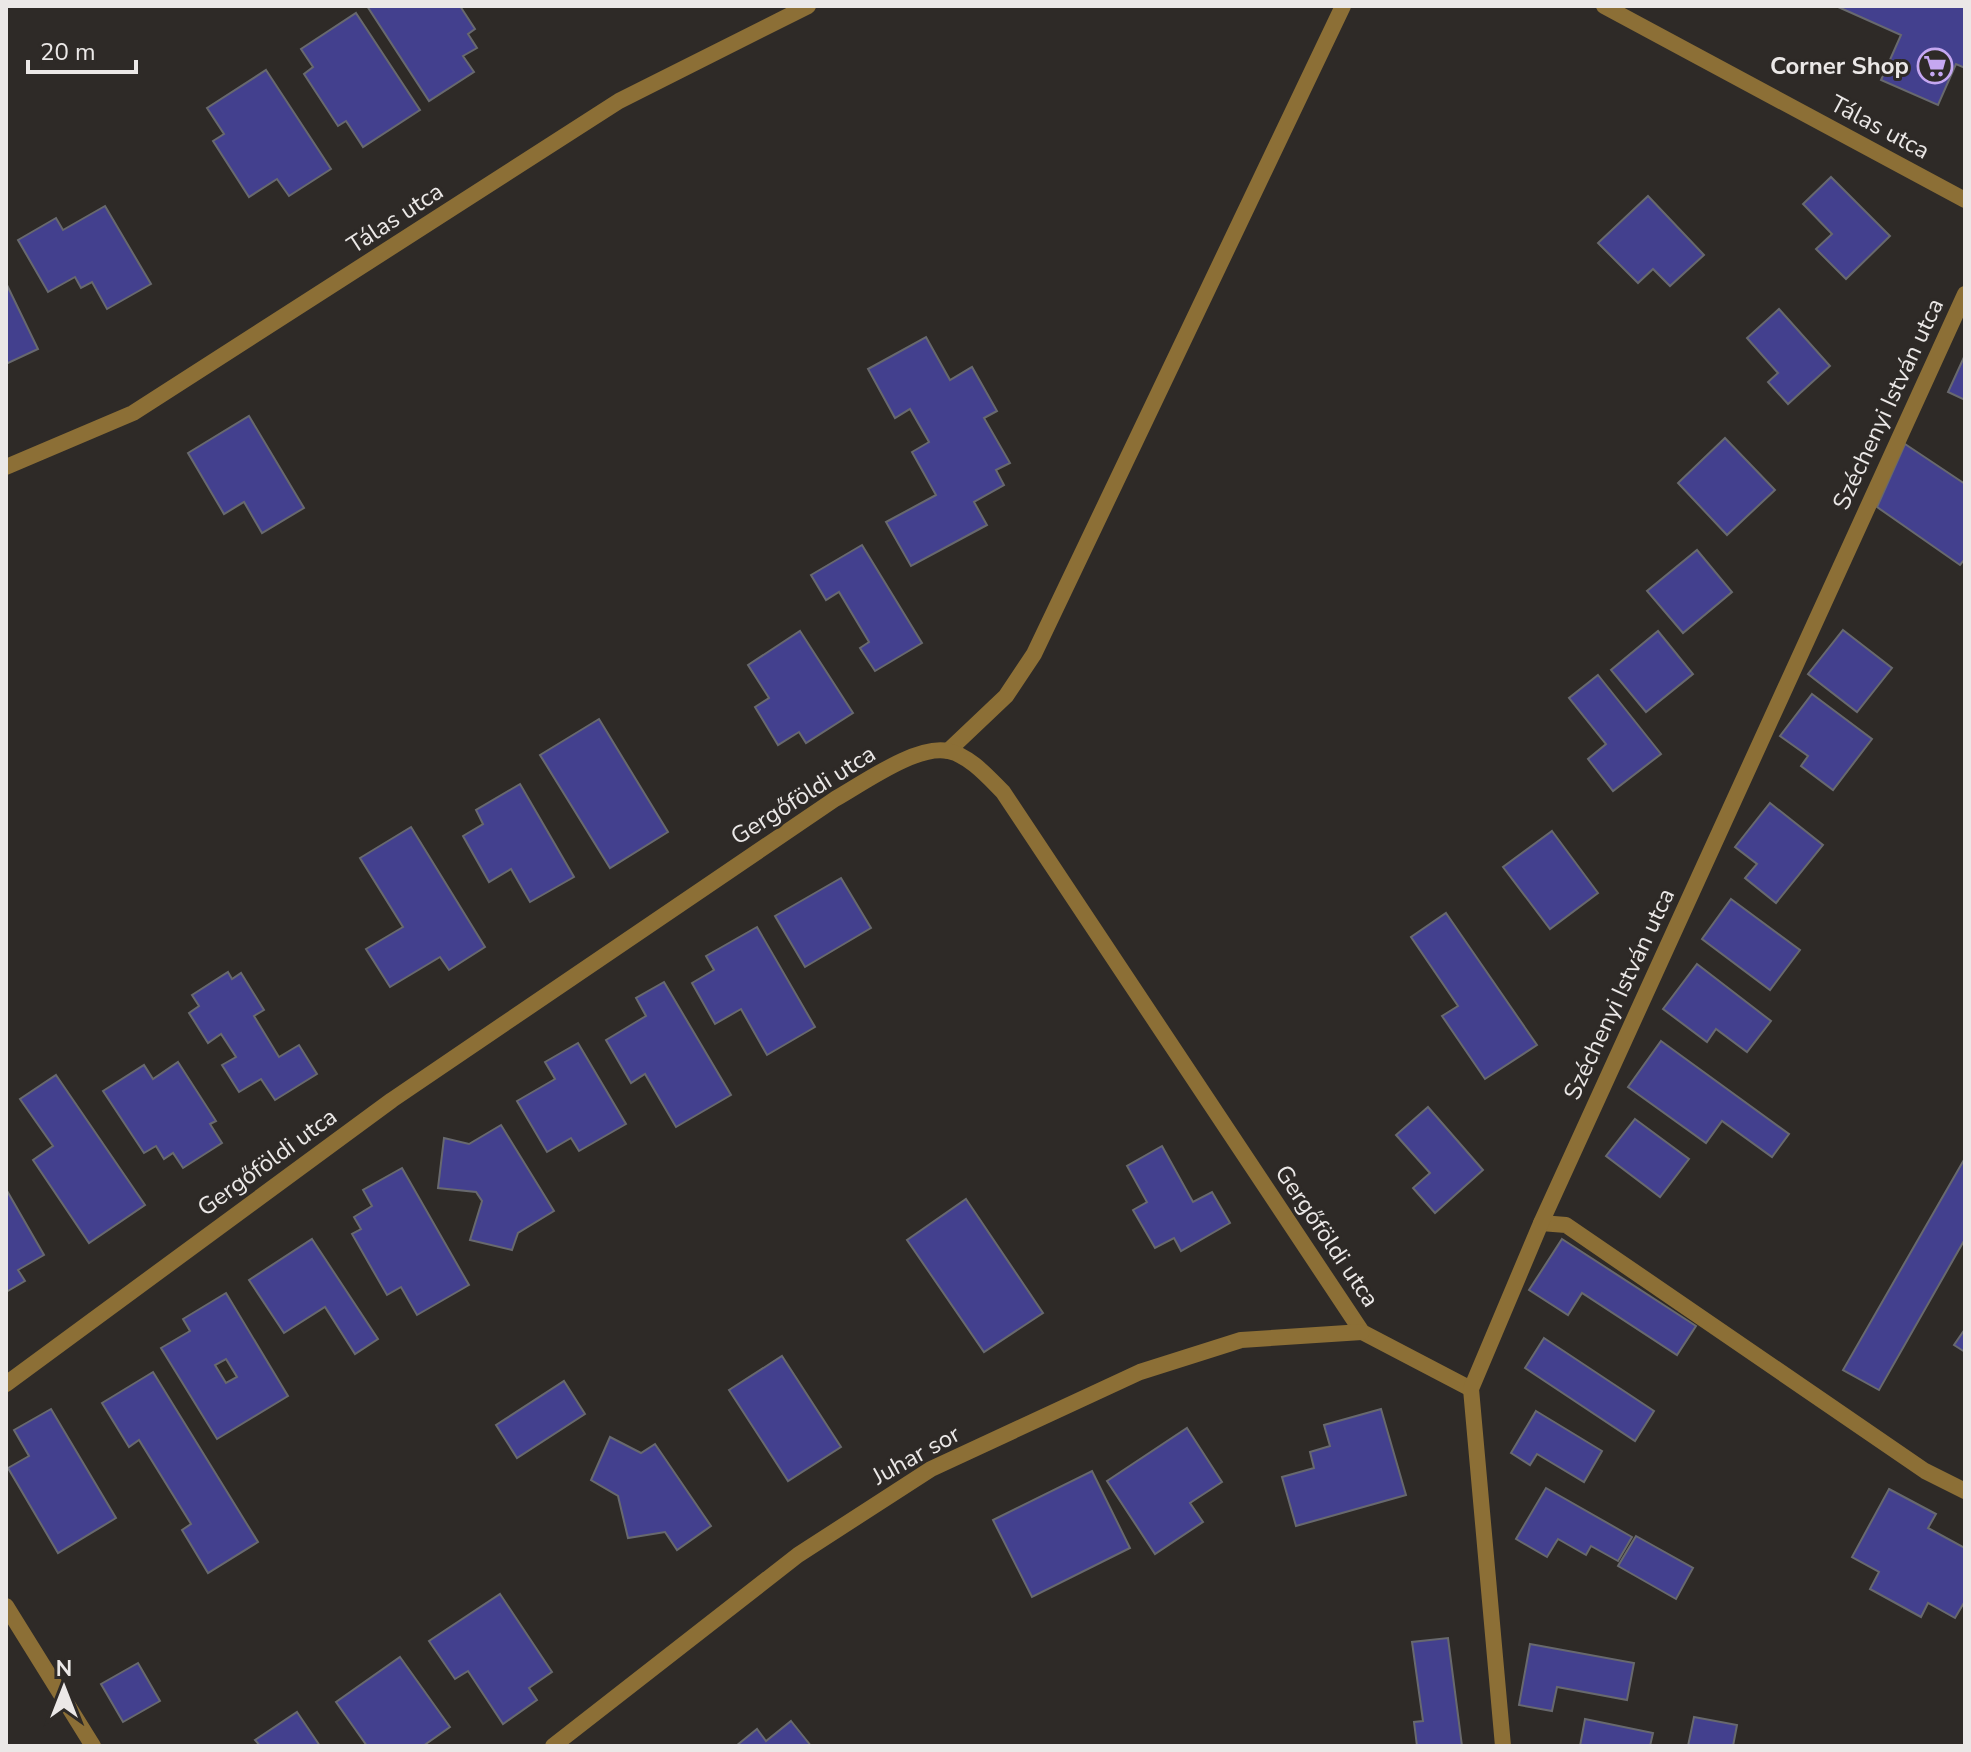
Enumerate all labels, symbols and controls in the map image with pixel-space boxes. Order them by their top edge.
scale bar [28,24,136,74]
text: 20 m [40,36,96,68]
supermarket icon: Corner Shop [1916,47,1954,85]
place label: Corner Shop [1770,50,1909,82]
street label: Tálas utca [1825,87,1935,167]
street label: Tálas utca [341,175,449,261]
street label: Széchenyi István utca [1825,293,1951,515]
street label: Gergőföldi utca [725,738,881,852]
street label: Széchenyi István utca [1556,883,1682,1105]
street label: Gergőföldi utca [191,1101,343,1223]
street label: Gergőföldi utca [1268,1159,1386,1313]
street label: Juhar sor [865,1418,966,1493]
north arrow [24,1648,104,1728]
text: N [56,1654,72,1684]

